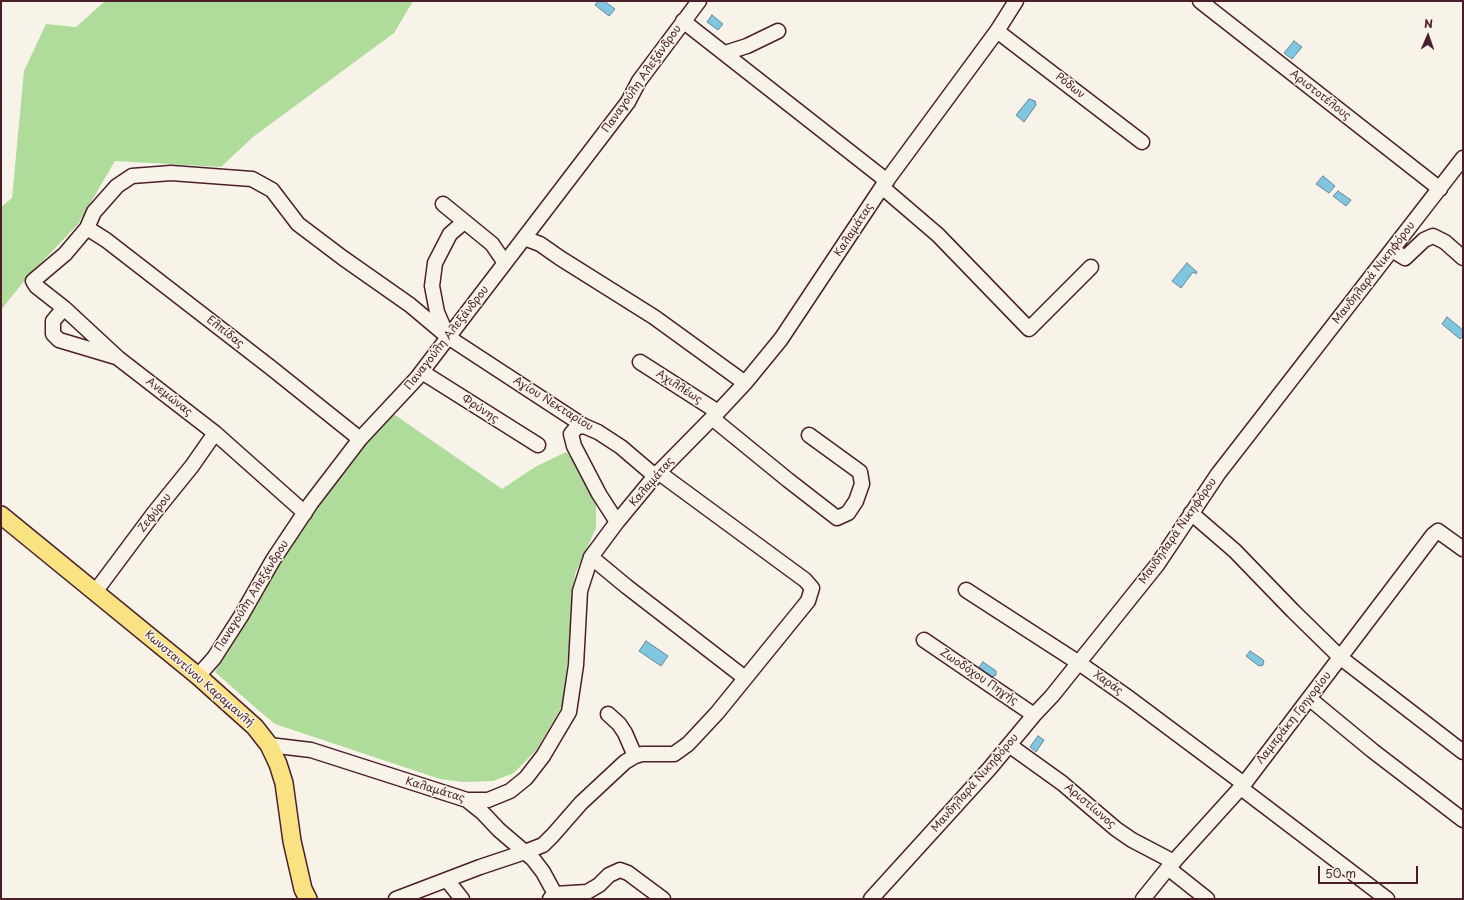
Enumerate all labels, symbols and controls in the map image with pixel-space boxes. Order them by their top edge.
text: N [1424,15,1433,32]
north arrow [1408,16,1448,56]
street label: Παναγούλη Αλεξάνδρου [600,23,684,135]
street label: Αριστοτέλους [1287,67,1353,123]
street label: Ρόδων [1053,70,1087,102]
street label: Καλαμάτας [832,201,876,259]
street label: Μανδηλαρά Νικηφόρου [1330,219,1418,327]
street label: Παναγούλη Αλεξάνδρου [402,283,492,393]
street label: Ελπίδας [204,313,246,351]
street label: Αχιλλέως [653,367,705,407]
street label: Αγίου Νεκταρίου [511,374,595,434]
street label: Ανεμώνας [143,375,195,419]
street label: Φρύνης [459,392,501,426]
street label: Καλαμάτας [627,455,677,509]
street label: Μανδηλαρά Νικηφόρου [1136,476,1220,586]
street label: Ζεφύρου [136,491,174,535]
street label: Παναγούλη Αλεξάνδρου [212,538,292,654]
street label: Κωνσταντίνου Καραμανλή [142,628,256,730]
street label: Ζωοδόχου Πηγής [938,646,1020,708]
street label: Χαράς [1091,668,1125,698]
street label: Λαμπράκη Γρηγορίου [1254,669,1334,767]
street label: Μανδηλαρά Νικηφόρου [929,731,1021,835]
street label: Καλαμάτας [404,775,466,805]
street label: Αριστίωνος [1062,781,1118,831]
scale bar [1320,858,1420,884]
text: 50 m [1325,864,1356,882]

